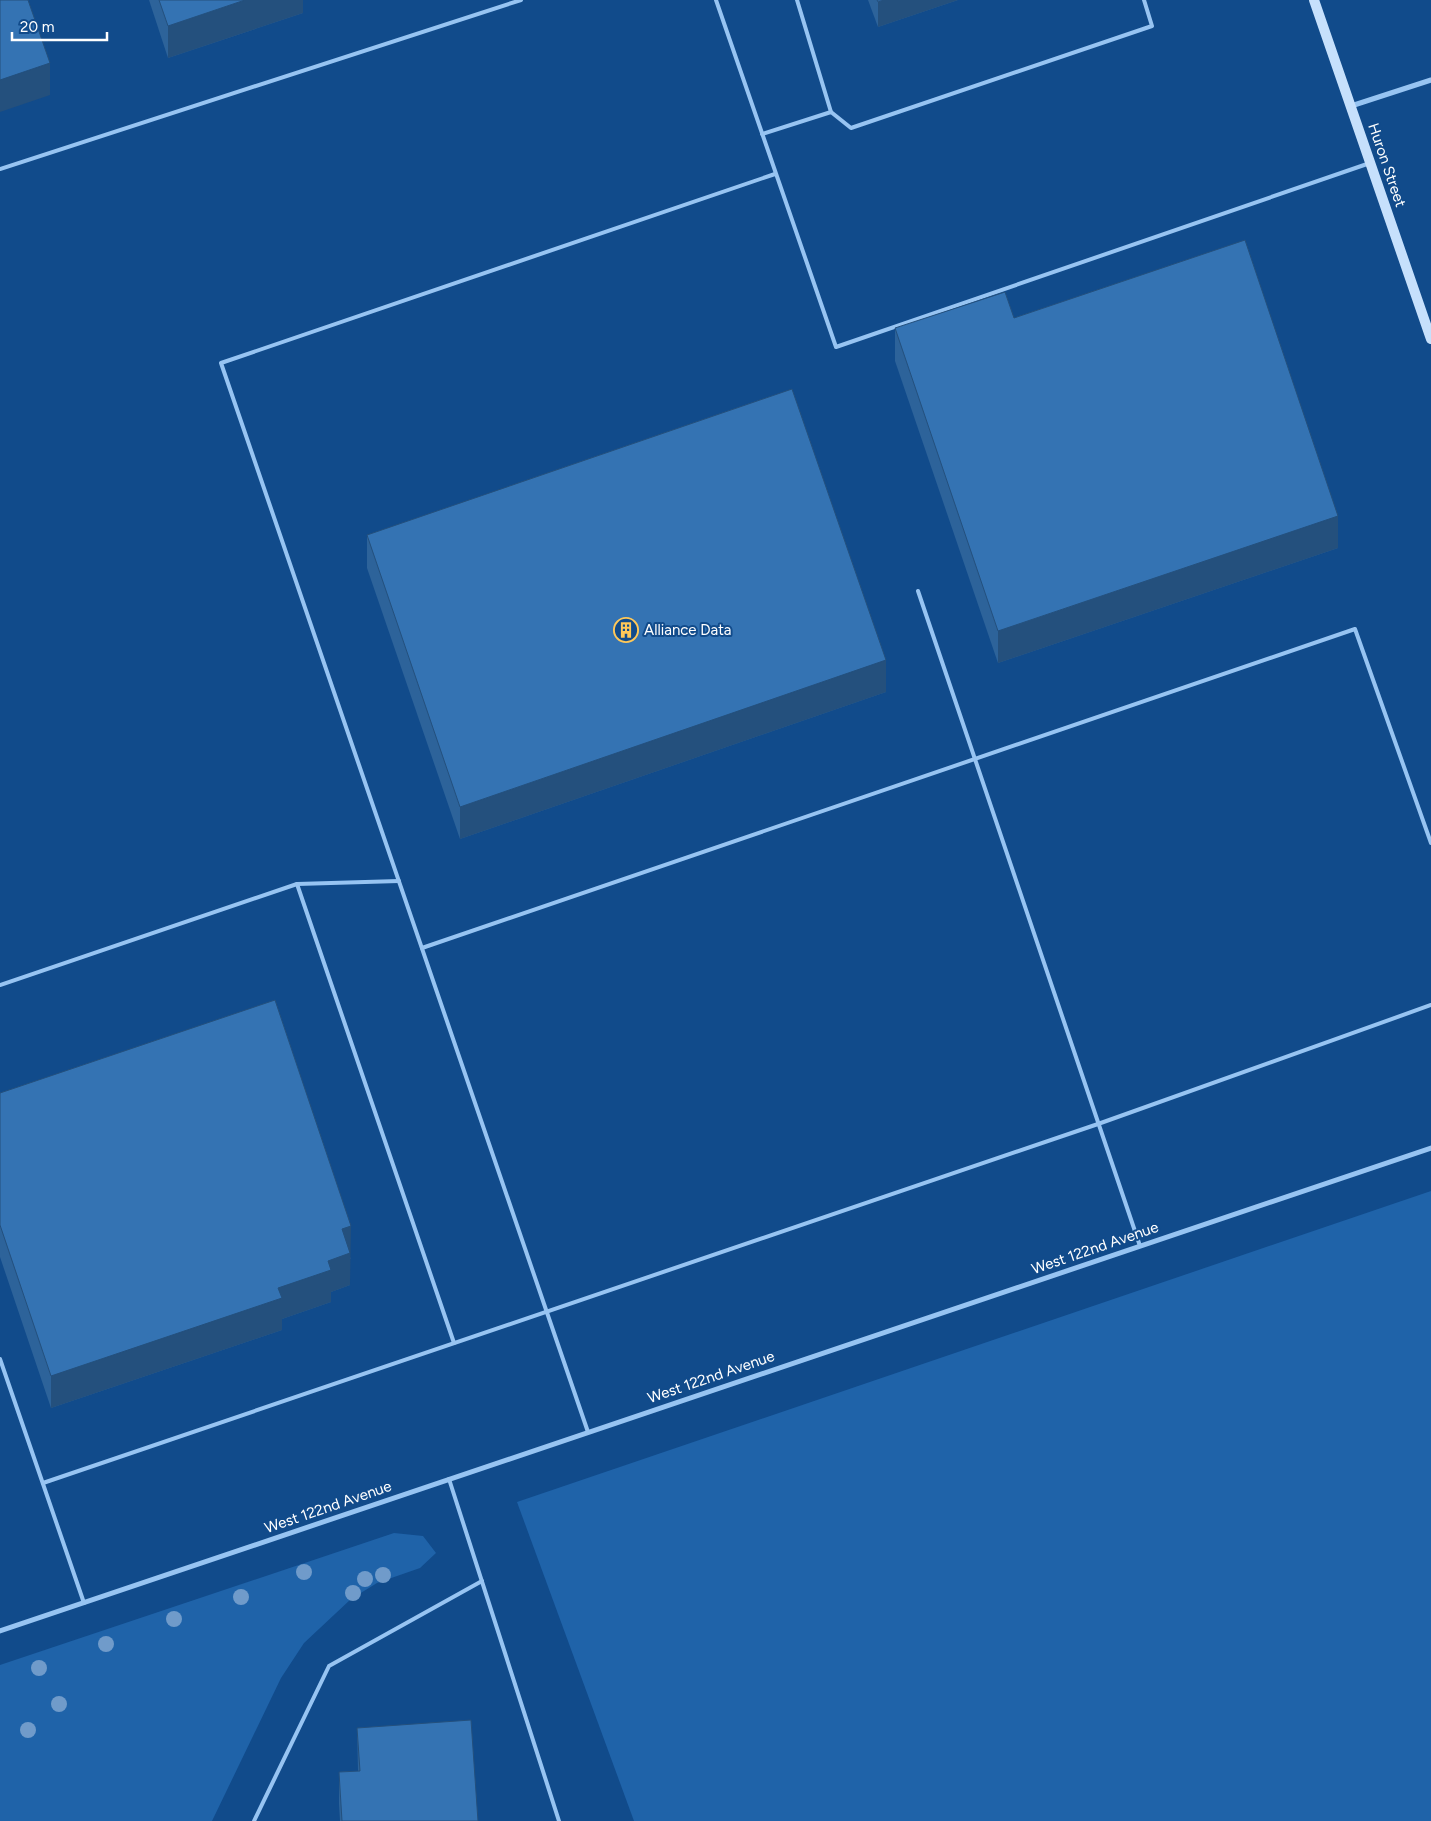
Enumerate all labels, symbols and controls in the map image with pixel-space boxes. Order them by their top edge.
scale bar [12,10,108,42]
text: 20 m [20,18,54,36]
street label: Huron Street [1364,121,1410,210]
building icon: Alliance Data [613,617,639,643]
place label: Alliance Data [644,621,732,639]
street label: West 122nd Avenue [1029,1218,1161,1278]
street label: West 122nd Avenue [645,1347,777,1407]
street label: West 122nd Avenue [262,1477,394,1537]

